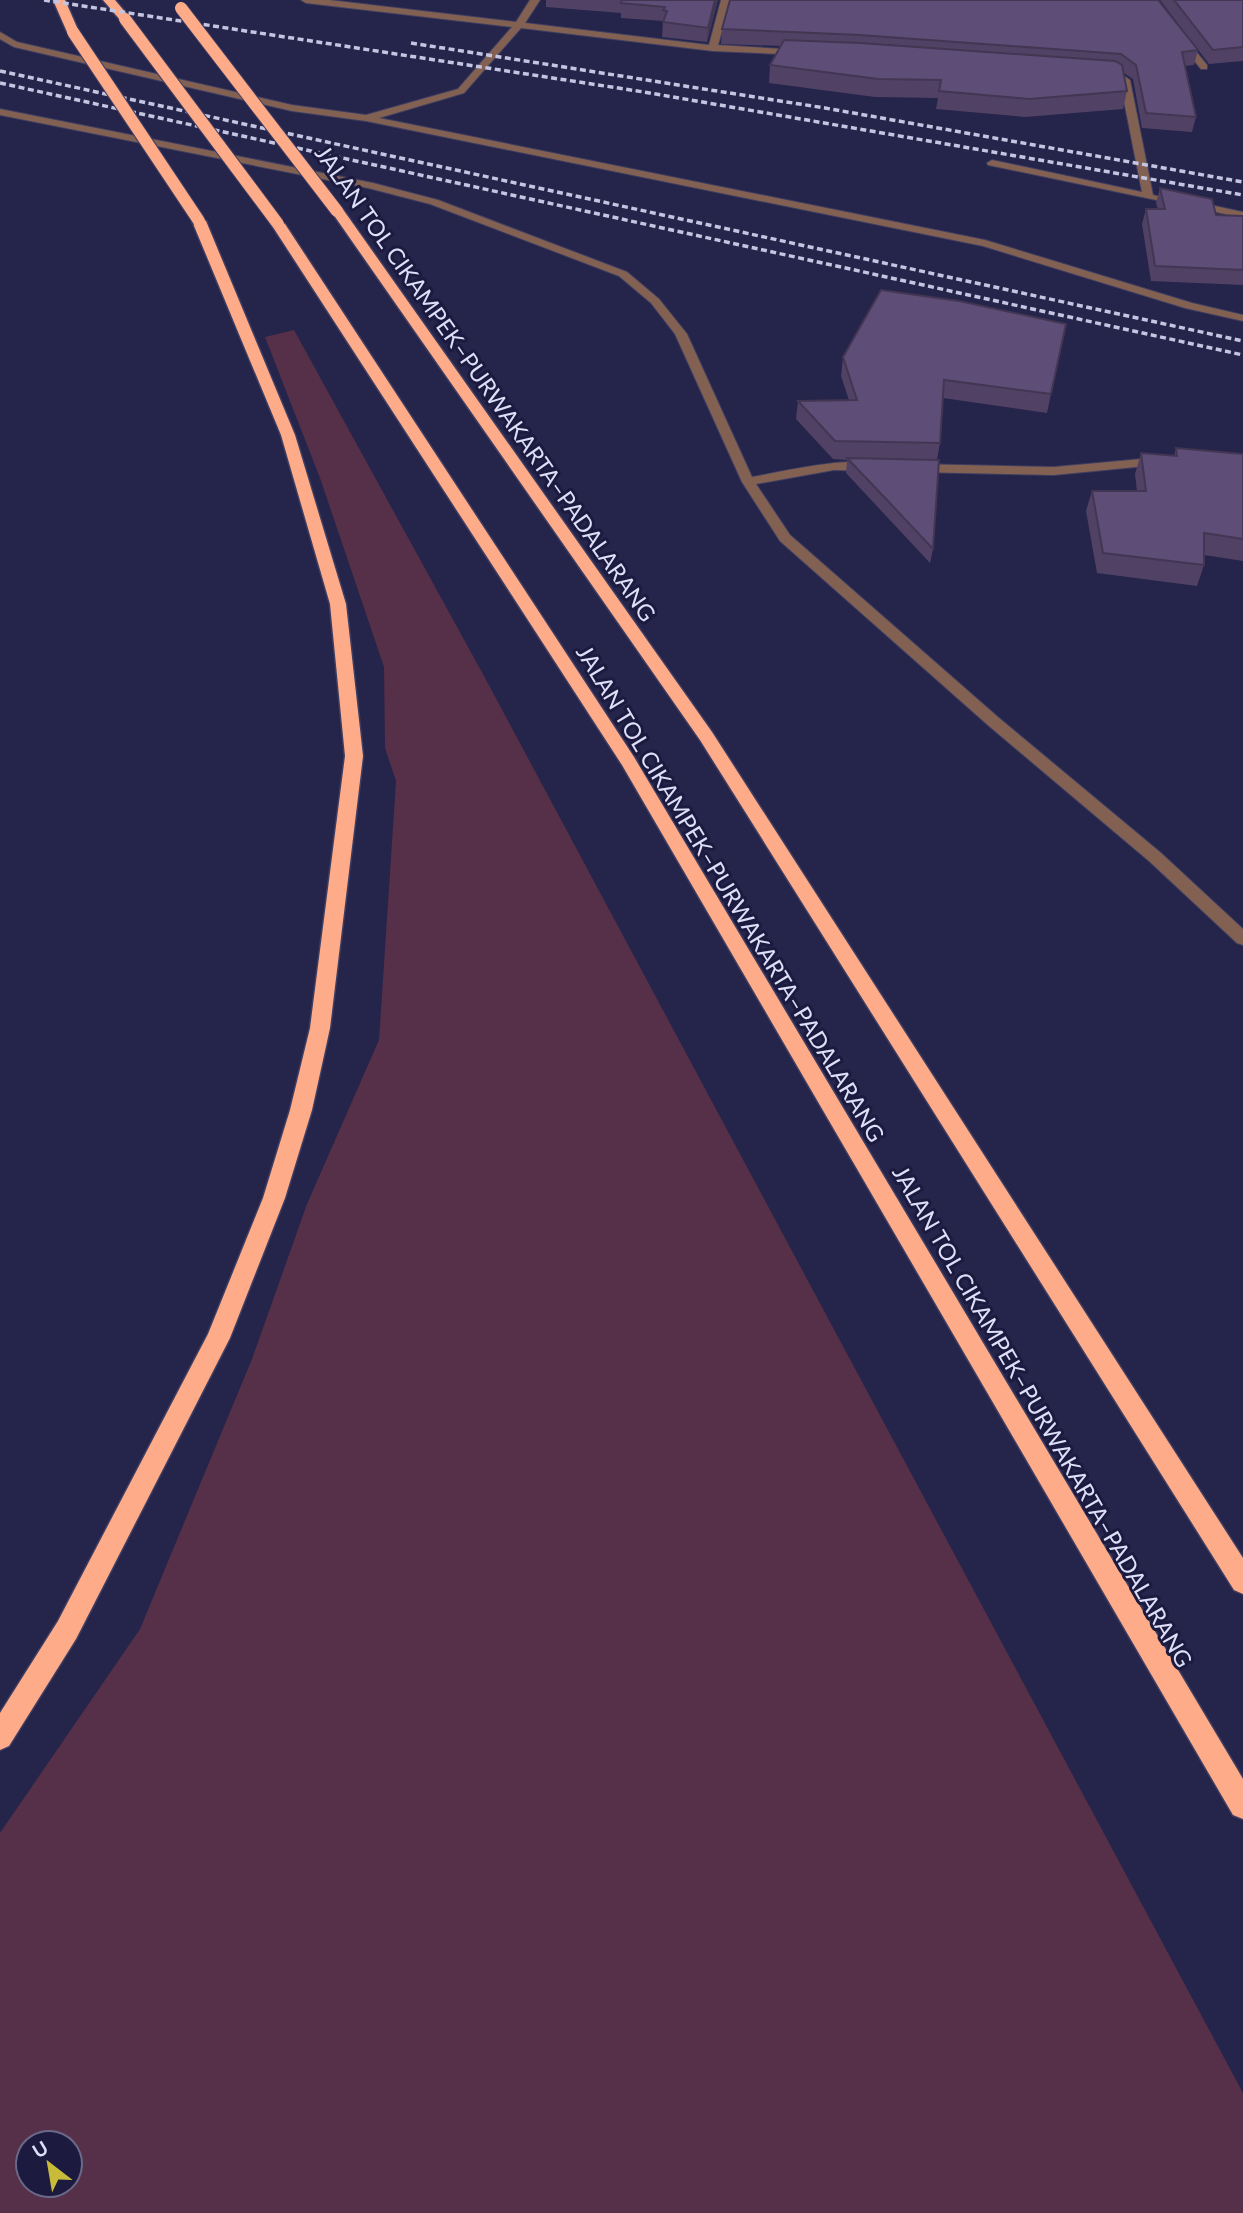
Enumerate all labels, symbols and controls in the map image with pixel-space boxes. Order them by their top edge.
street label: JALAN TOL CIKAMPEK–PURWAKARTA–PADALARANG [310,140,662,626]
street label: JALAN TOL CIKAMPEK–PURWAKARTA–PADALARANG [571,640,891,1146]
street label: JALAN TOL CIKAMPEK–PURWAKARTA–PADALARANG [887,1160,1199,1672]
north arrow [14,2129,84,2199]
text: U [28,2136,52,2162]

